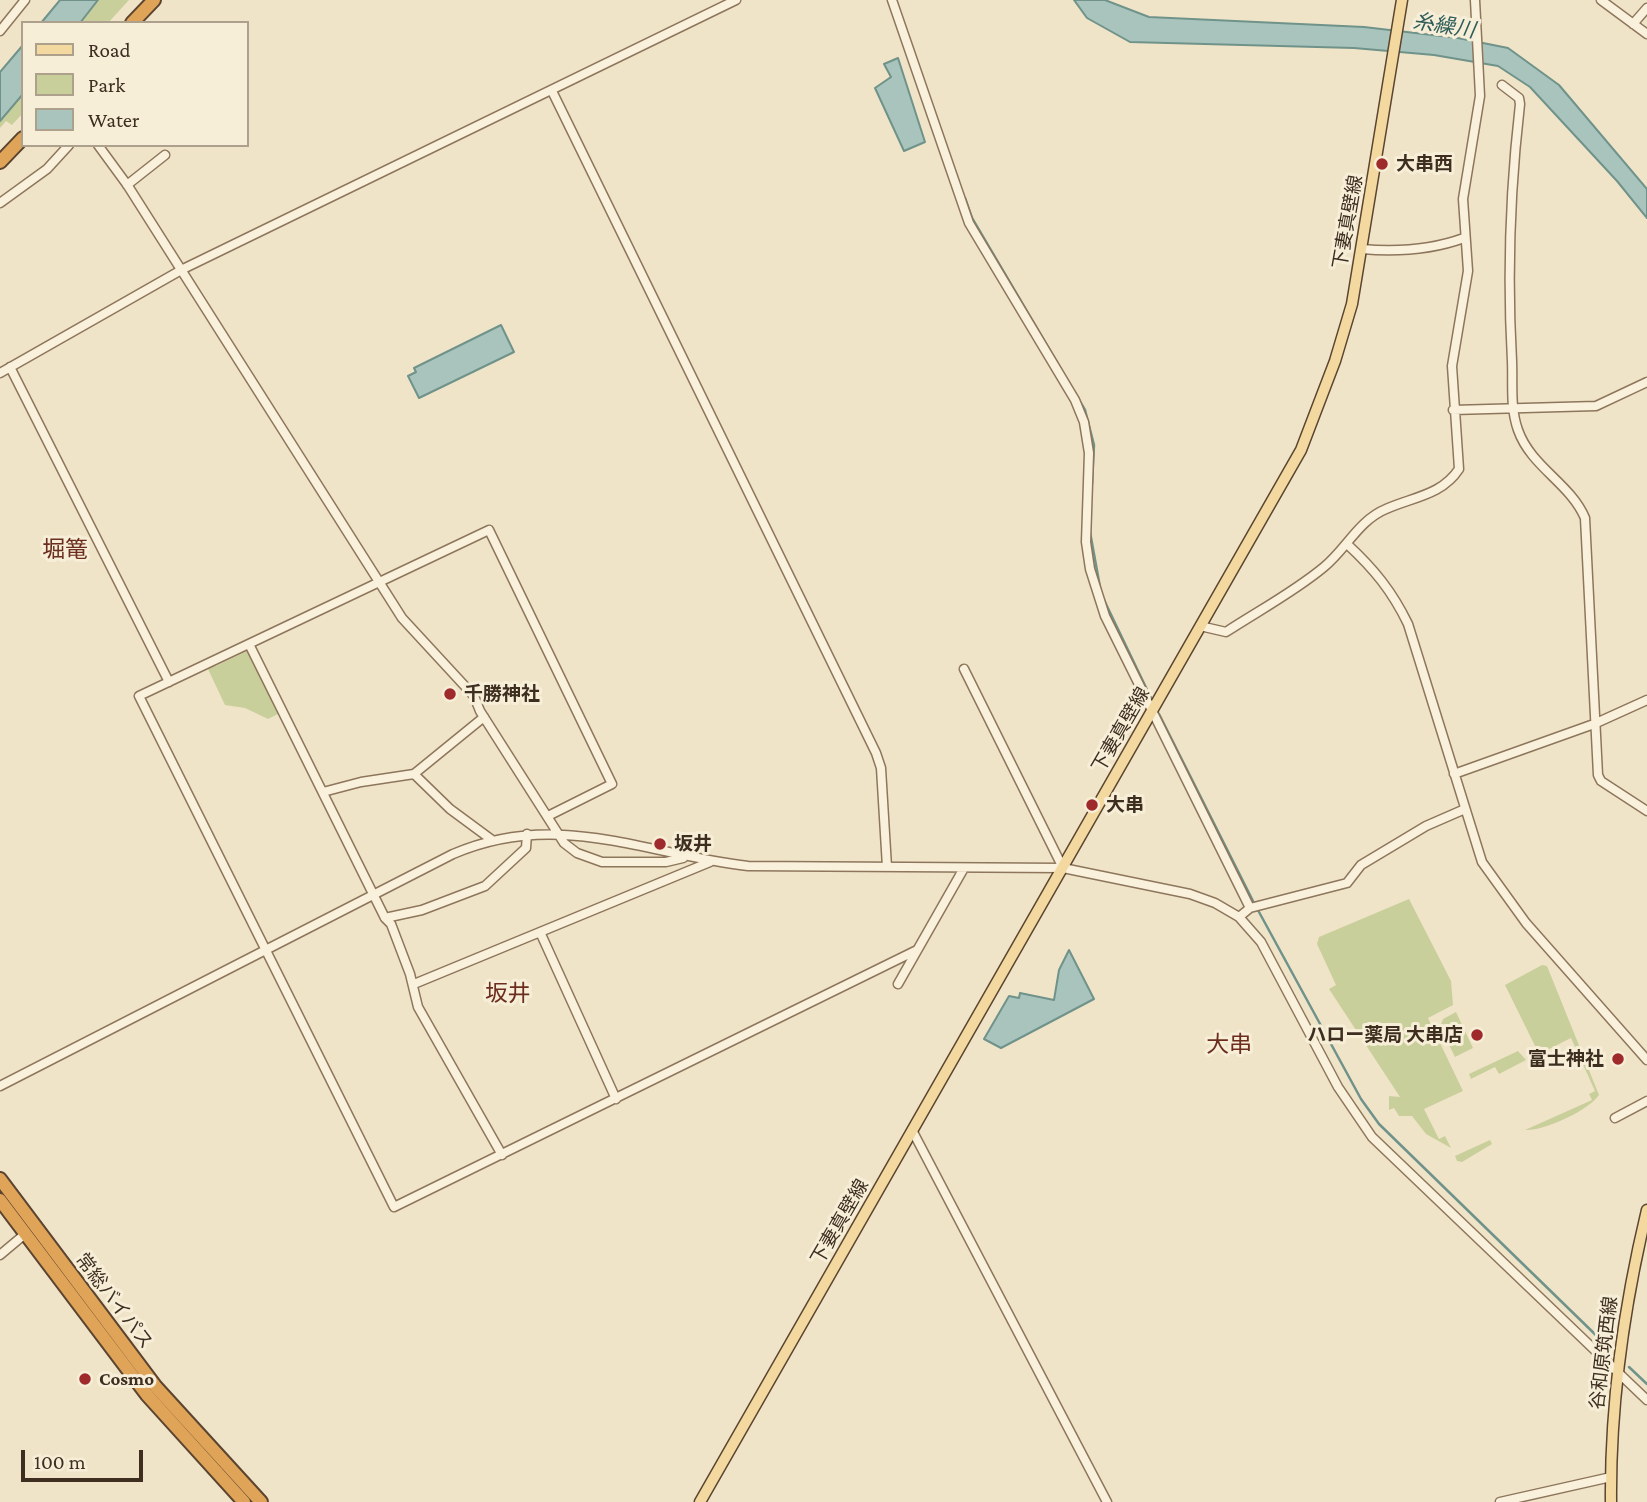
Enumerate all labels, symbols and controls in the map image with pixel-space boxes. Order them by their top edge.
water label: 糸繰川 [1411,9,1477,43]
legend [21,21,248,147]
text: Road [88,38,131,62]
text: Park [88,73,125,97]
text: Water [88,108,140,132]
place label: 大串西 [1396,153,1453,175]
marker: 大串西 [1374,156,1390,172]
street label: 下妻真壁線 [1329,173,1367,271]
district label: 堀篭 [42,536,88,564]
place label: 千勝神社 [464,683,540,705]
street label: 下妻真壁線 [1087,683,1155,777]
marker: 千勝神社 [442,686,458,702]
place label: 大串 [1106,794,1144,816]
marker: 大串 [1084,797,1100,813]
place label: 坂井 [674,833,712,855]
marker: 坂井 [652,836,668,852]
district label: 坂井 [485,980,531,1008]
place label: ハロー薬局 大串店 [1307,1024,1463,1046]
marker: ハロー薬局 大串店 [1469,1027,1485,1043]
district label: 大串 [1206,1031,1252,1059]
place label: 富士神社 [1528,1048,1604,1070]
marker: 富士神社 [1610,1051,1626,1067]
street label: 下妻真壁線 [806,1175,874,1269]
street label: 常総バイパス [71,1249,157,1353]
street label: 谷和原筑西線 [1586,1295,1622,1411]
place label: Cosmo [99,1368,154,1390]
marker: Cosmo [77,1371,93,1387]
scale bar [24,1436,147,1480]
text: 100 m [34,1450,86,1474]

